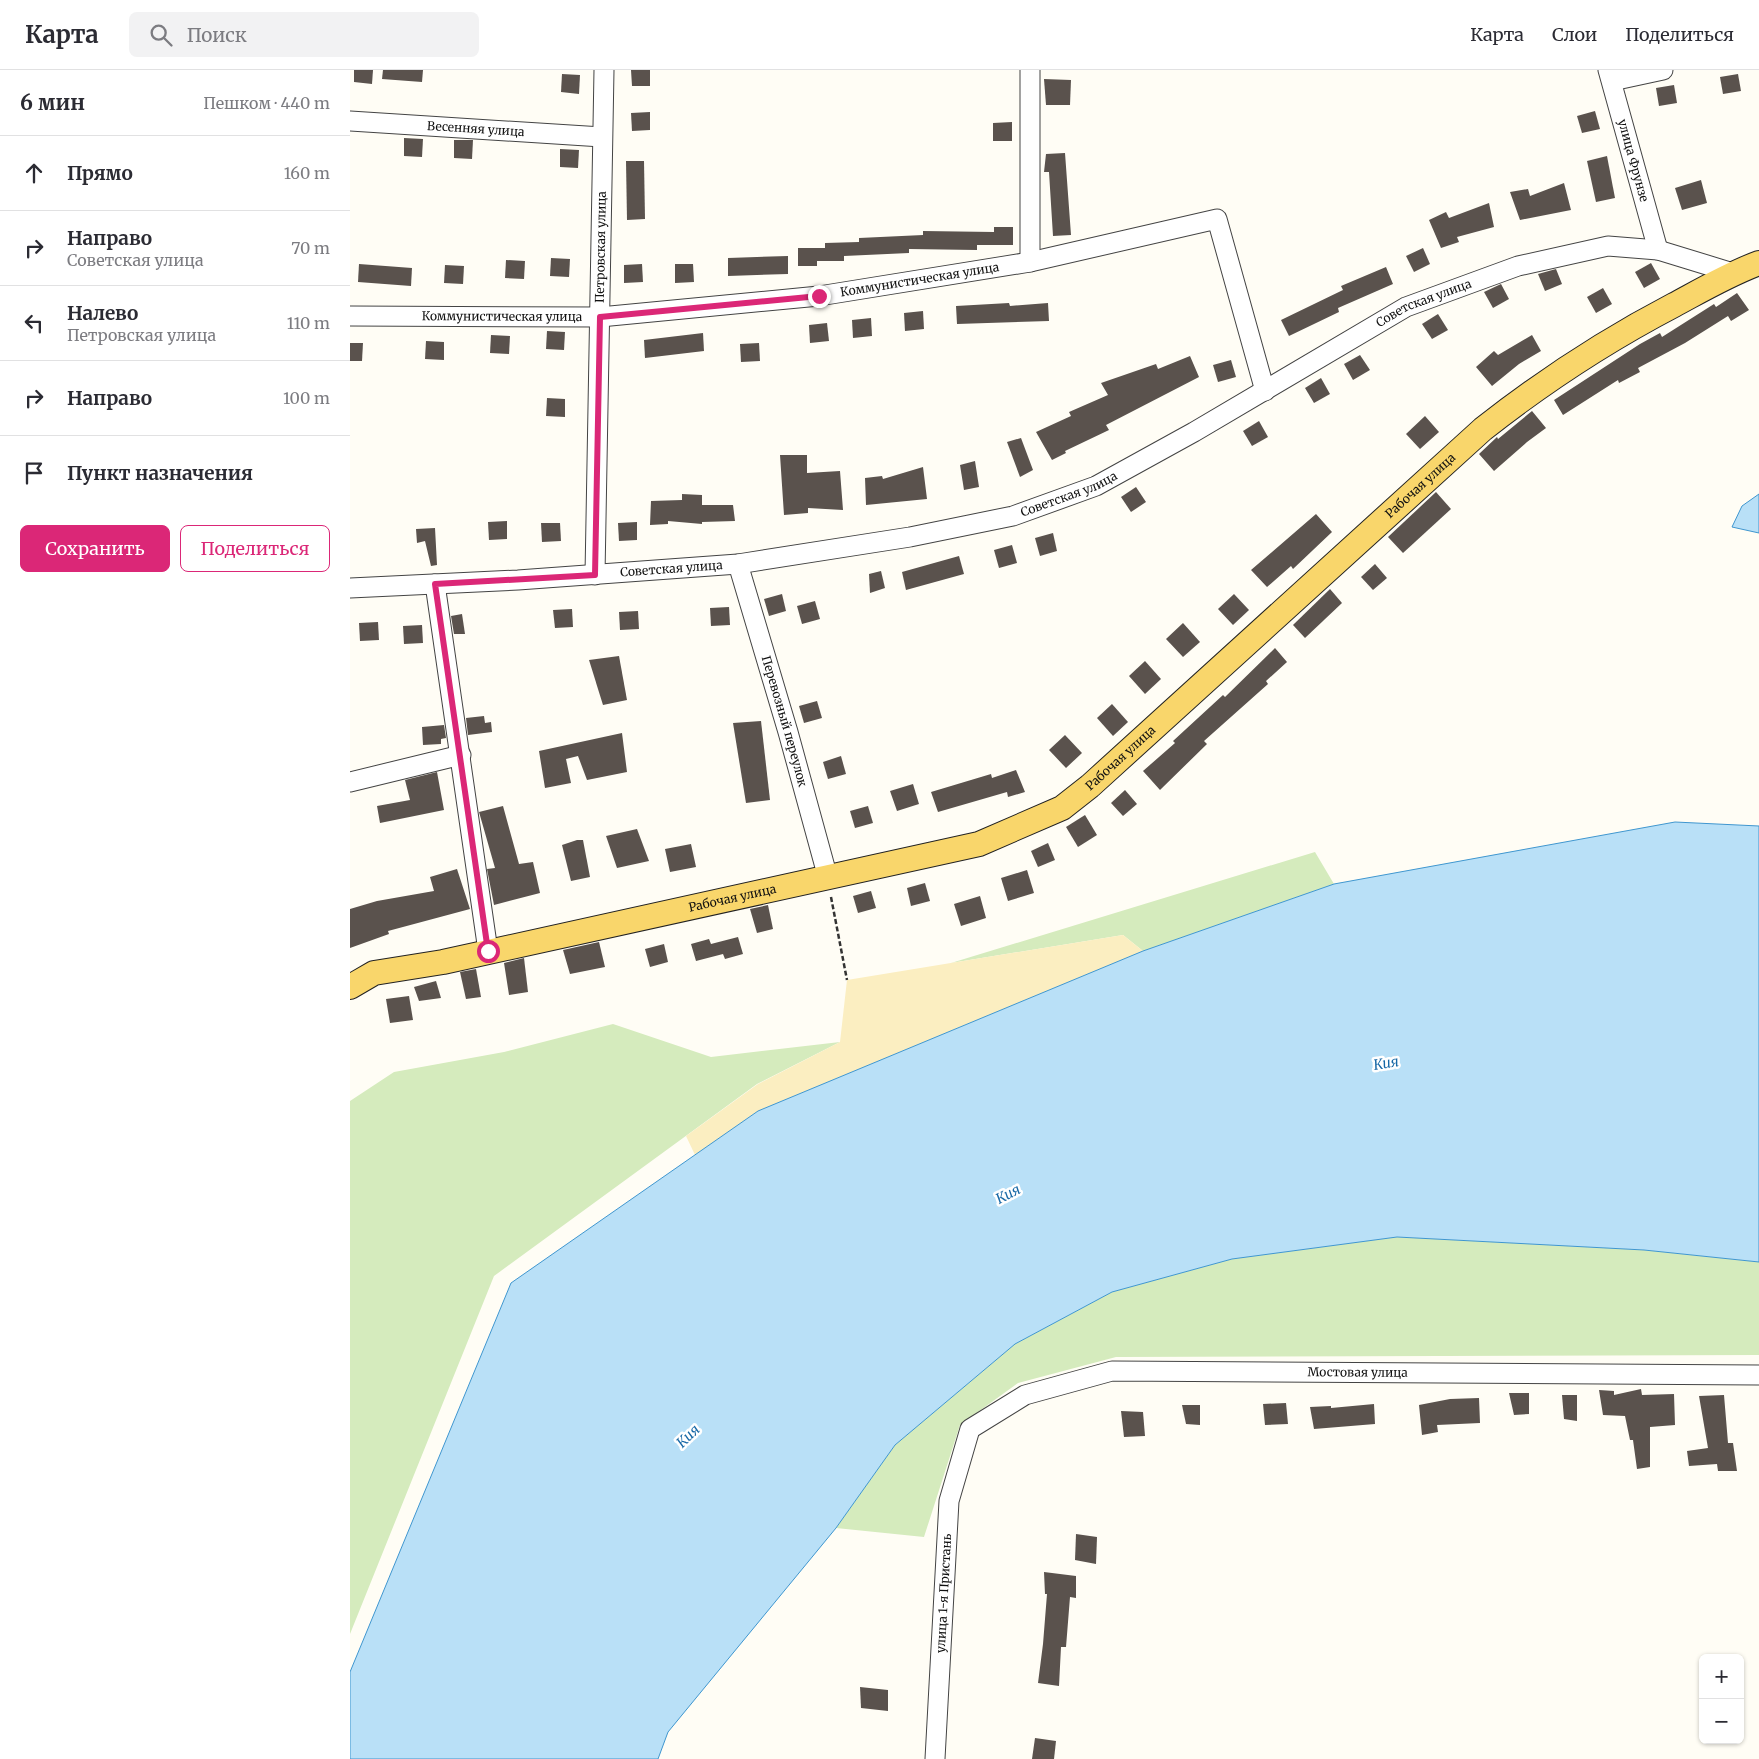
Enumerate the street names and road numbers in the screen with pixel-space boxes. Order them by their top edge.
street label: улица Фрунзе [1615,117,1652,203]
street label: Весенняя улица [427,118,525,139]
street label: Петровская улица [592,190,609,303]
street label: Коммунистическая улица [839,259,1001,299]
street label: Советская улица [1373,276,1474,330]
street label: Коммунистическая улица [422,308,583,324]
street label: Рабочая улица [1382,450,1459,521]
street label: Советская улица [1018,468,1120,520]
street label: Советская улица [620,557,724,580]
street label: Перевозный переулок [759,654,811,789]
street label: Рабочая улица [1082,722,1159,793]
street label: Рабочая улица [687,881,778,915]
street label: Мостовая улица [1308,1364,1408,1380]
street label: улица 1-я Пристань [933,1533,954,1653]

